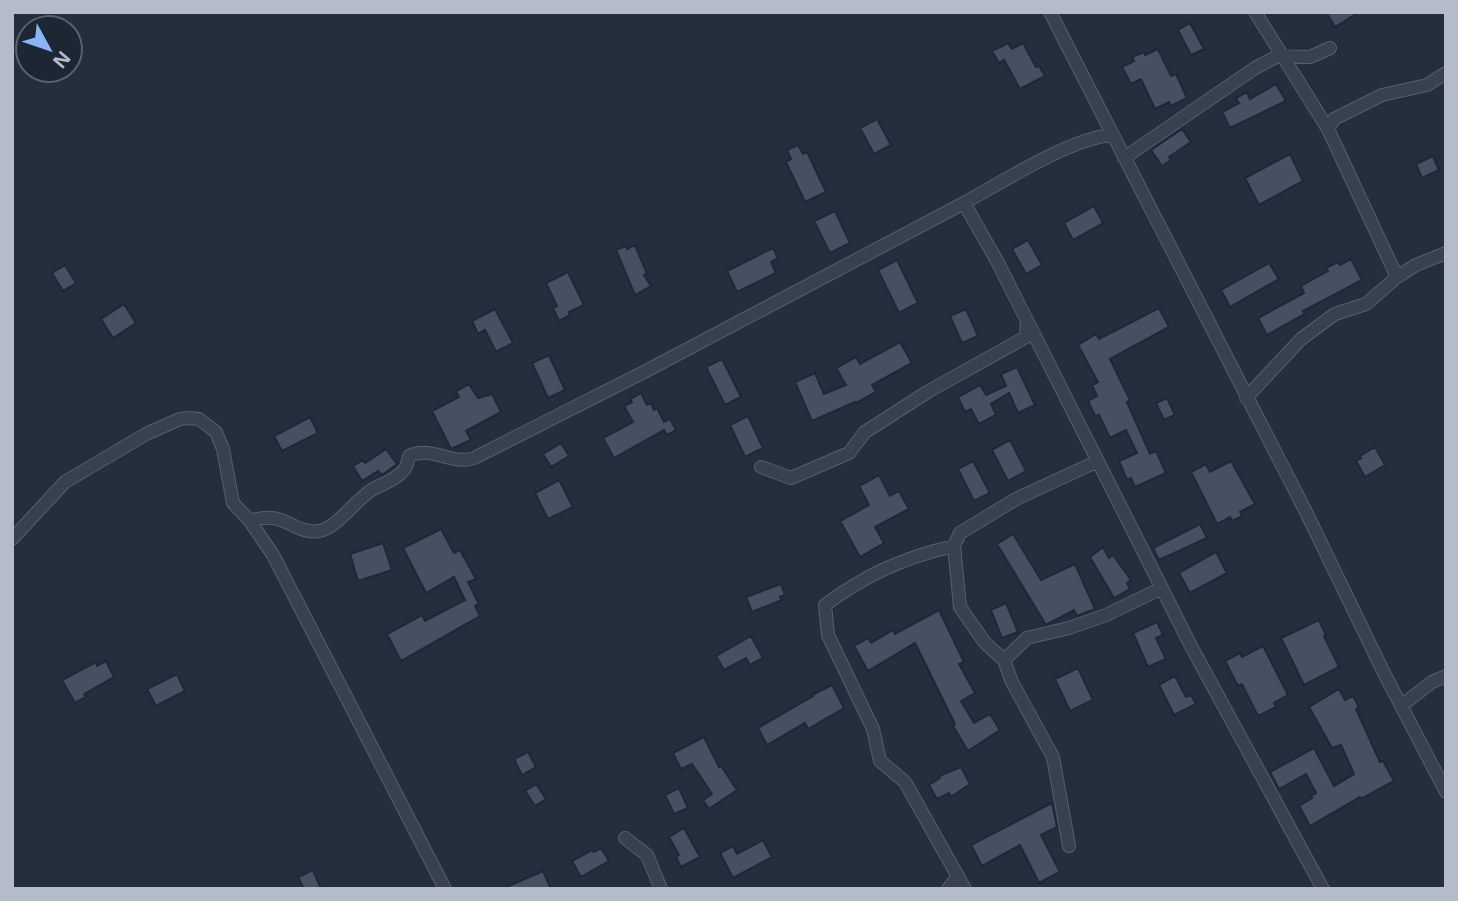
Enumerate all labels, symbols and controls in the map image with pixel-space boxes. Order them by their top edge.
north arrow [14,14,84,84]
text: N [47,46,77,74]

